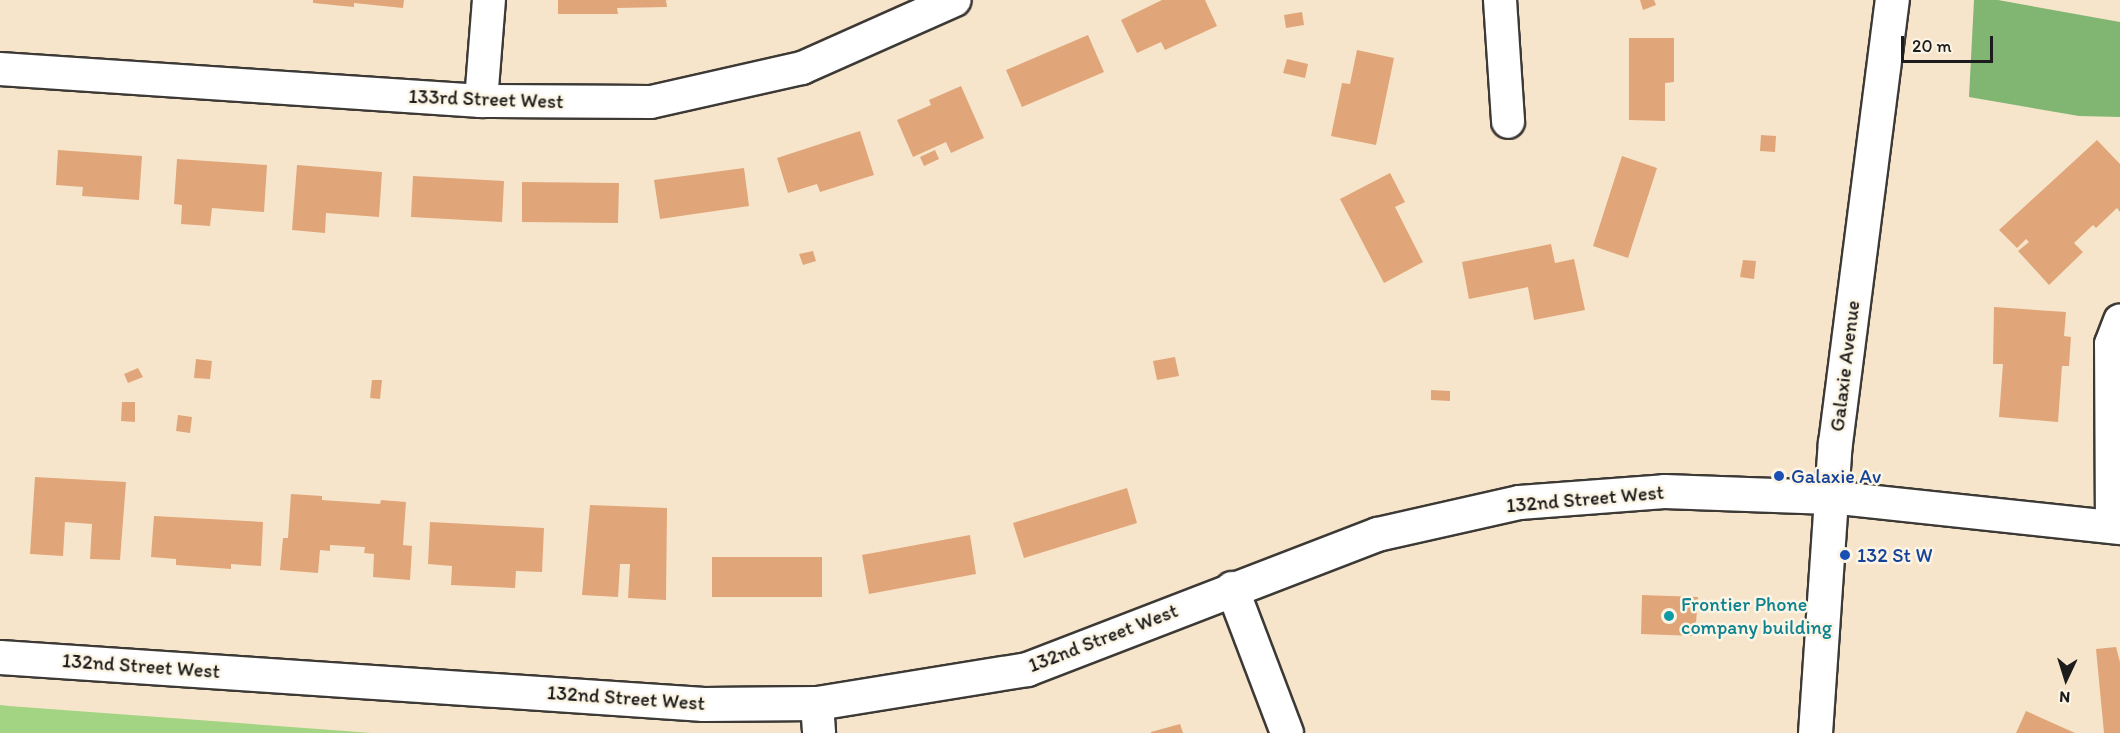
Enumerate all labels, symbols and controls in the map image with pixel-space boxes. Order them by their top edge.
scale bar [1904,24,1996,62]
text: 20 m [1912,35,1952,57]
street label: 133rd Street West [409,84,563,114]
street label: Galaxie Avenue [1825,300,1865,432]
place label: Galaxie Av [1791,464,1881,488]
marker: Galaxie Av [1772,469,1786,483]
street label: 132nd Street West [1506,480,1664,518]
place label: 132 St W [1857,543,1933,567]
marker: 132 St W [1838,548,1852,562]
place label: Frontier Phone company building [1681,592,1832,639]
street label: 132nd Street West [1025,599,1181,677]
marker: Frontier Phone company building [1662,609,1676,623]
street label: 132nd Street West [62,649,220,683]
north arrow [2036,649,2096,709]
street label: 132nd Street West [547,681,705,715]
text: N [2059,688,2071,707]

